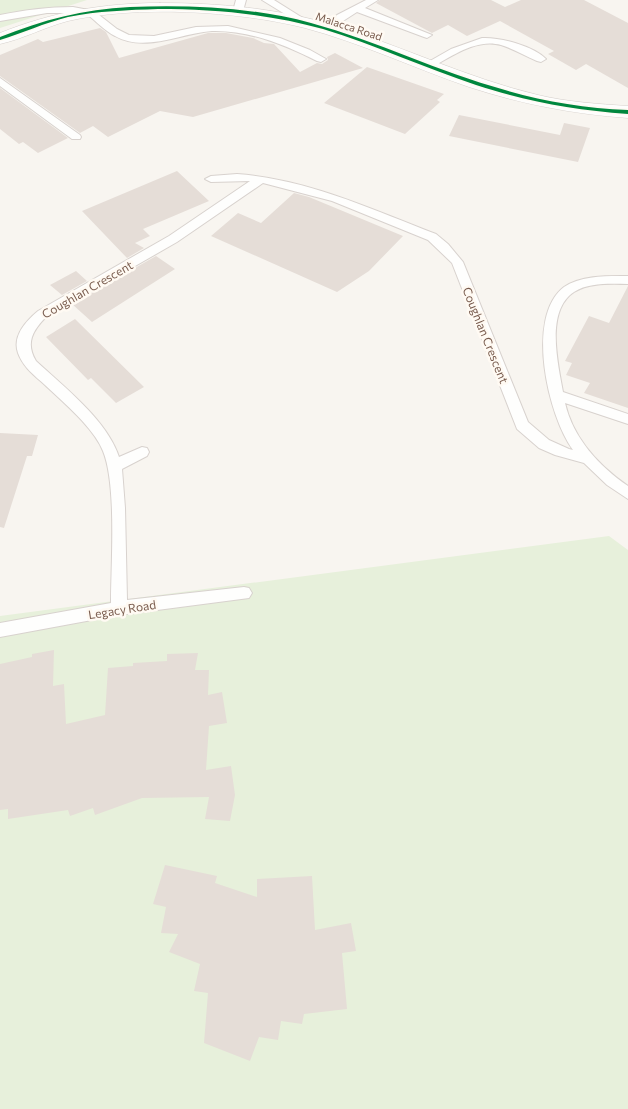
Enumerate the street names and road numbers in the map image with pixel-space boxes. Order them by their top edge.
street label: Malacca Road [314,9,384,43]
street label: Coughlan Crescent [39,257,135,321]
street label: Coughlan Crescent [460,285,512,385]
street label: Legacy Road [87,597,157,621]

